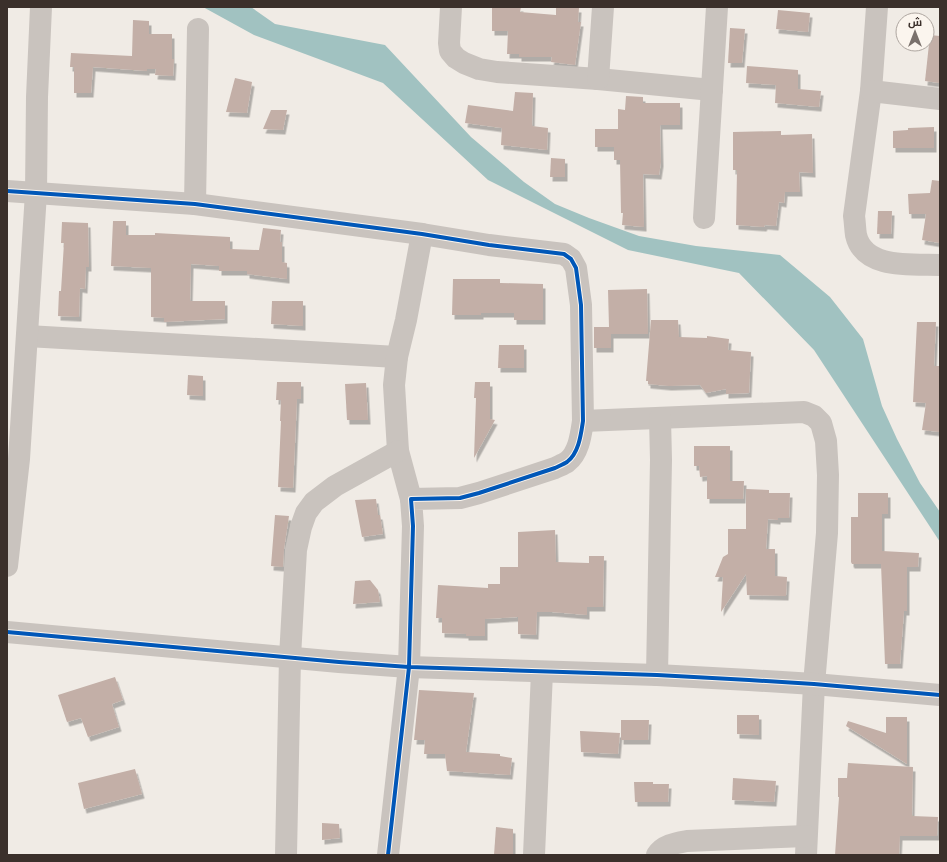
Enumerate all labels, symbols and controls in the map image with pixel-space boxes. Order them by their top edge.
north arrow [895,12,935,52]
text: ش [908,16,922,29]

